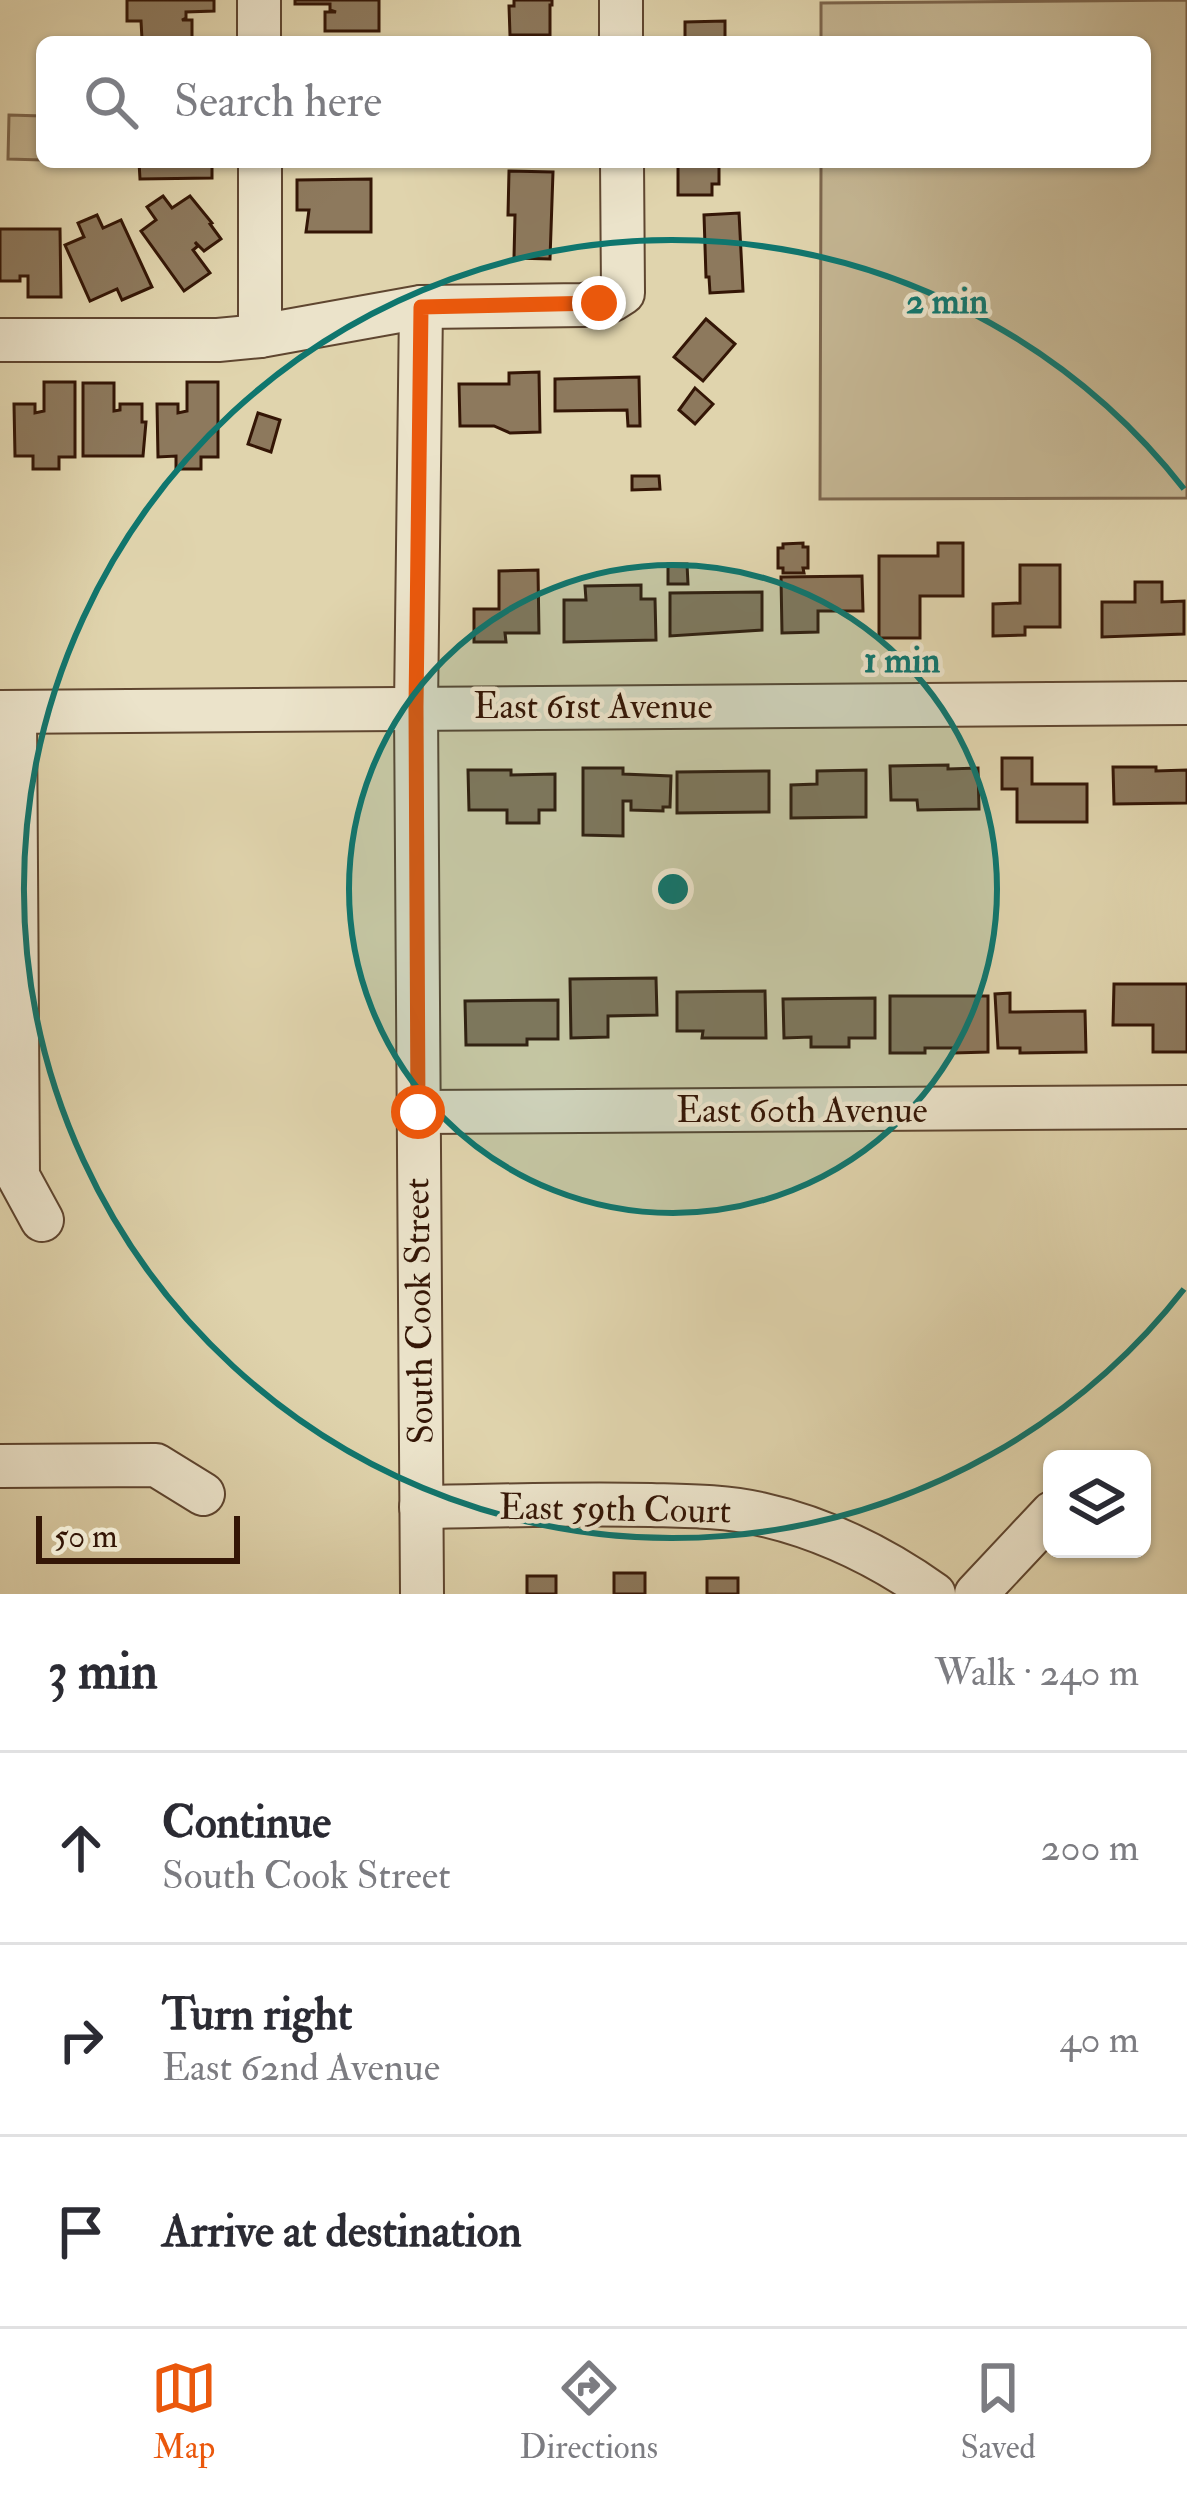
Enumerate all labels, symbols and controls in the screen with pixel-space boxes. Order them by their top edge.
search box [36,36,1151,168]
icon: search [78,69,144,135]
text: Search here [174,74,382,130]
route end [572,276,626,330]
text: 2 min [906,279,988,324]
text: 1 min [864,638,941,683]
street label: East 61st Avenue [474,684,712,729]
centre of rings [652,868,694,910]
route start [391,1085,445,1139]
street label: East 60th Avenue [676,1088,928,1133]
street label: South Cook Street [394,1177,444,1445]
map controls [1043,1450,1151,1558]
button: layers [1043,1450,1151,1558]
street label: East 59th Court [499,1484,731,1534]
scale bar [36,1510,240,1563]
text: 50 m [54,1516,118,1557]
text: 3 min [48,1640,158,1704]
text: Walk · 240 m [935,1648,1139,1697]
text: Continue [162,1795,331,1851]
icon: ahead [48,1815,114,1881]
text: 200 m [1041,1823,1139,1872]
text: South Cook Street [162,1851,451,1900]
text: Turn right [162,1987,352,2043]
icon: right [48,2007,114,2073]
text: 40 m [1060,2015,1139,2064]
text: East 62nd Avenue [162,2043,440,2092]
icon: arrive [48,2199,114,2265]
text: Arrive at destination [162,2204,522,2260]
tab: Map [151,2355,217,2468]
tab: Directions [520,2355,658,2468]
tab: Saved [960,2355,1036,2468]

